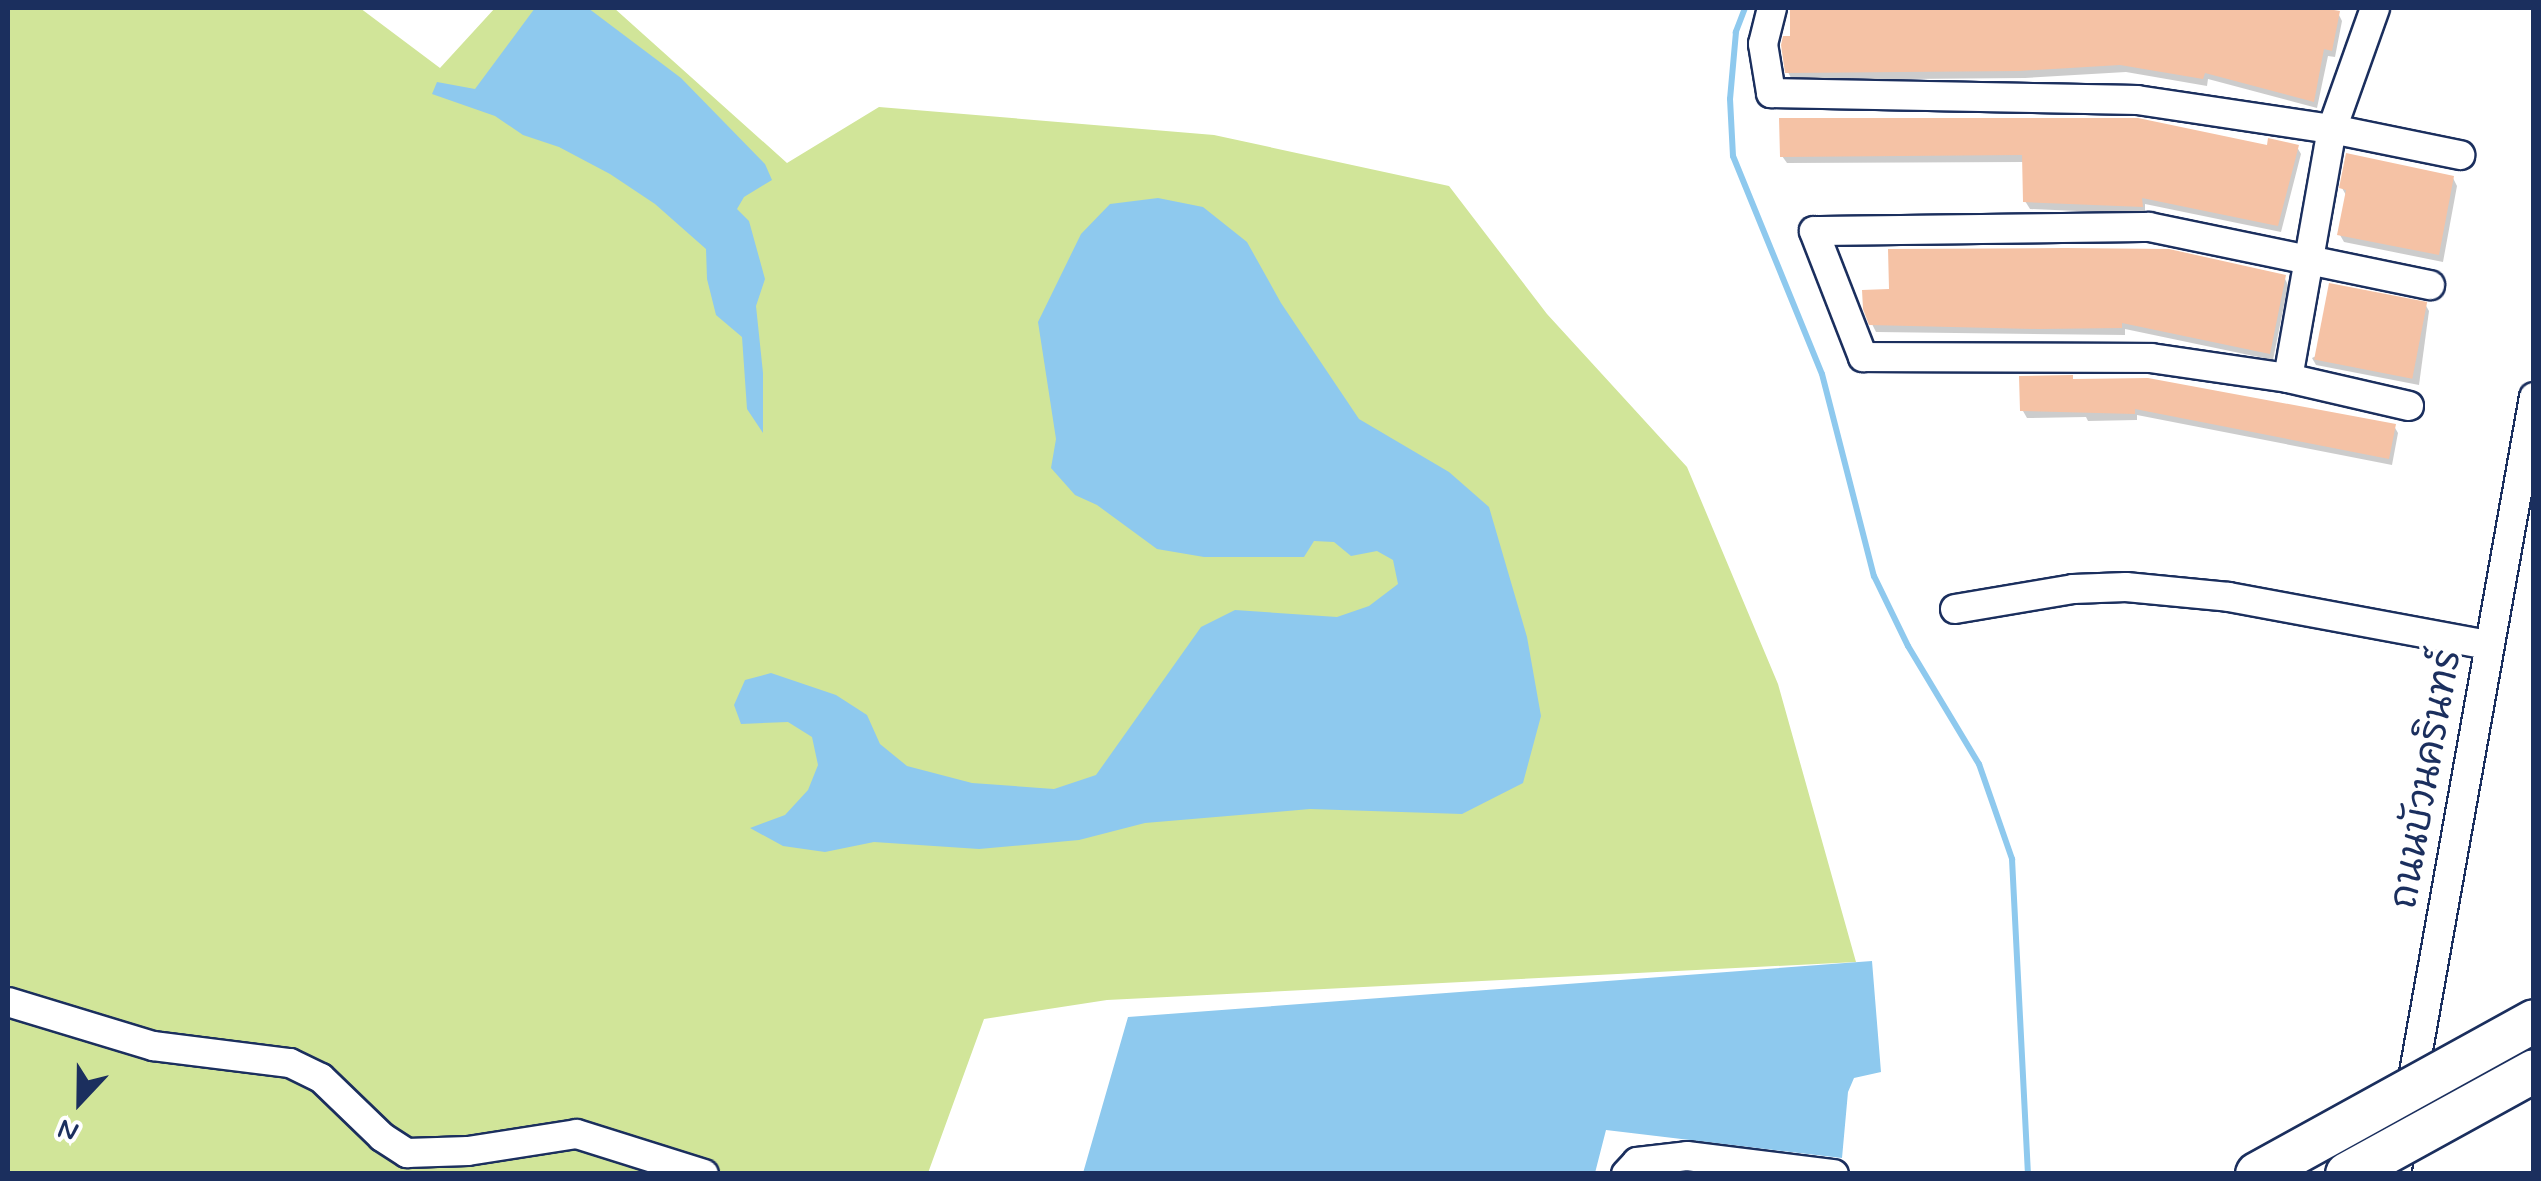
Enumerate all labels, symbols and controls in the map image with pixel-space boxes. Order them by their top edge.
street label: ถนนบัวนครินทร์ [2382,646,2472,912]
north arrow [30,1051,130,1151]
text: N [53,1109,84,1150]

